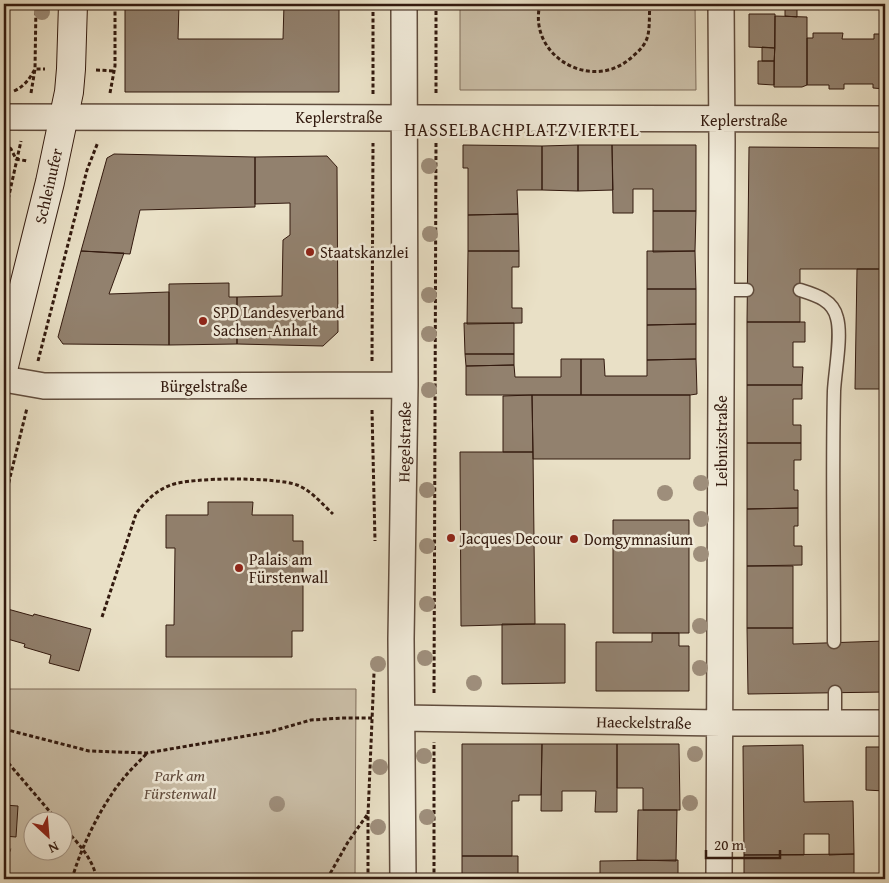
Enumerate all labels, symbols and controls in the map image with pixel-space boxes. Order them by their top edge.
street label: Keplerstraße [295,105,383,129]
street label: Keplerstraße [700,108,788,132]
district label: HASSELBACHPLATZVIERTEL [404,116,640,143]
street label: Schleinufer [28,145,68,226]
place label: Staatskanzlei [320,240,409,264]
marker: Staatskanzlei [304,246,316,258]
place label: SPD Landesverband Sachsen-Anhalt [213,300,345,342]
marker: SPD Landesverband Sachsen-Anhalt [197,315,209,327]
street label: Bürgelstraße [160,374,248,398]
street label: Leibnizstraße [709,395,733,487]
street label: Hegelstraße [391,401,417,483]
place label: Jacques Decour [459,526,563,550]
place label: Domgymnasium [584,527,693,551]
marker: Jacques Decour [445,532,457,544]
marker: Domgymnasium [568,533,580,545]
place label: Palais am Fürstenwall [249,547,329,589]
marker: Palais am Fürstenwall [233,562,245,574]
street label: Haeckelstraße [596,709,692,735]
park label: Park am Fürstenwall [143,763,216,805]
north arrow [22,810,72,860]
scale bar [706,828,780,860]
text: 20 m [714,834,745,855]
text: N [45,837,62,859]

